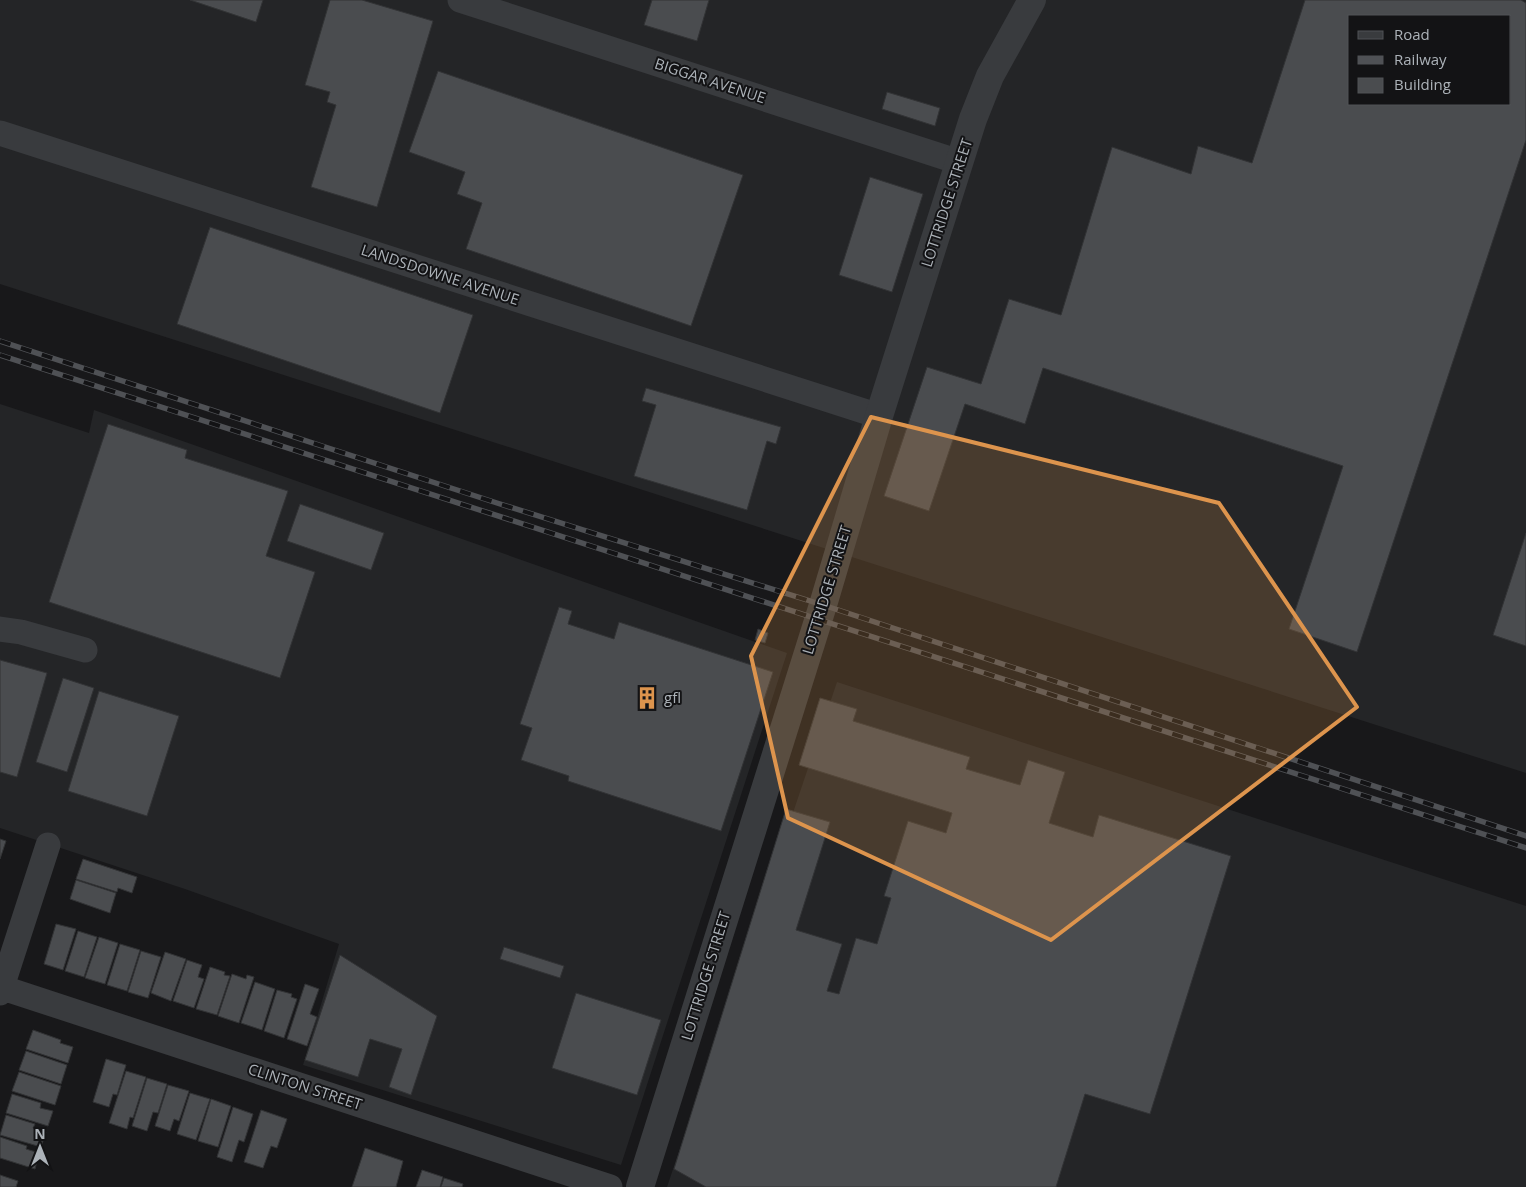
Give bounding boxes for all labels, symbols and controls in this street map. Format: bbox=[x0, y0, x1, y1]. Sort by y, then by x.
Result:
legend bbox=[1348, 15, 1511, 105]
text: Road bbox=[1394, 24, 1430, 44]
text: Railway bbox=[1394, 49, 1447, 69]
street label: BIGGAR AVENUE bbox=[652, 53, 768, 107]
text: Building bbox=[1394, 74, 1451, 94]
street label: LOTTRIDGE STREET bbox=[916, 135, 977, 270]
street label: LANDSDOWNE AVENUE bbox=[359, 239, 522, 309]
street label: LOTTRIDGE STREET bbox=[797, 522, 855, 657]
building icon: gfl bbox=[634, 685, 660, 711]
place label: gfl bbox=[664, 687, 681, 707]
street label: LOTTRIDGE STREET bbox=[676, 908, 734, 1043]
street label: CLINTON STREET bbox=[246, 1058, 365, 1114]
north arrow bbox=[15, 1122, 65, 1172]
text: N bbox=[34, 1124, 46, 1143]

